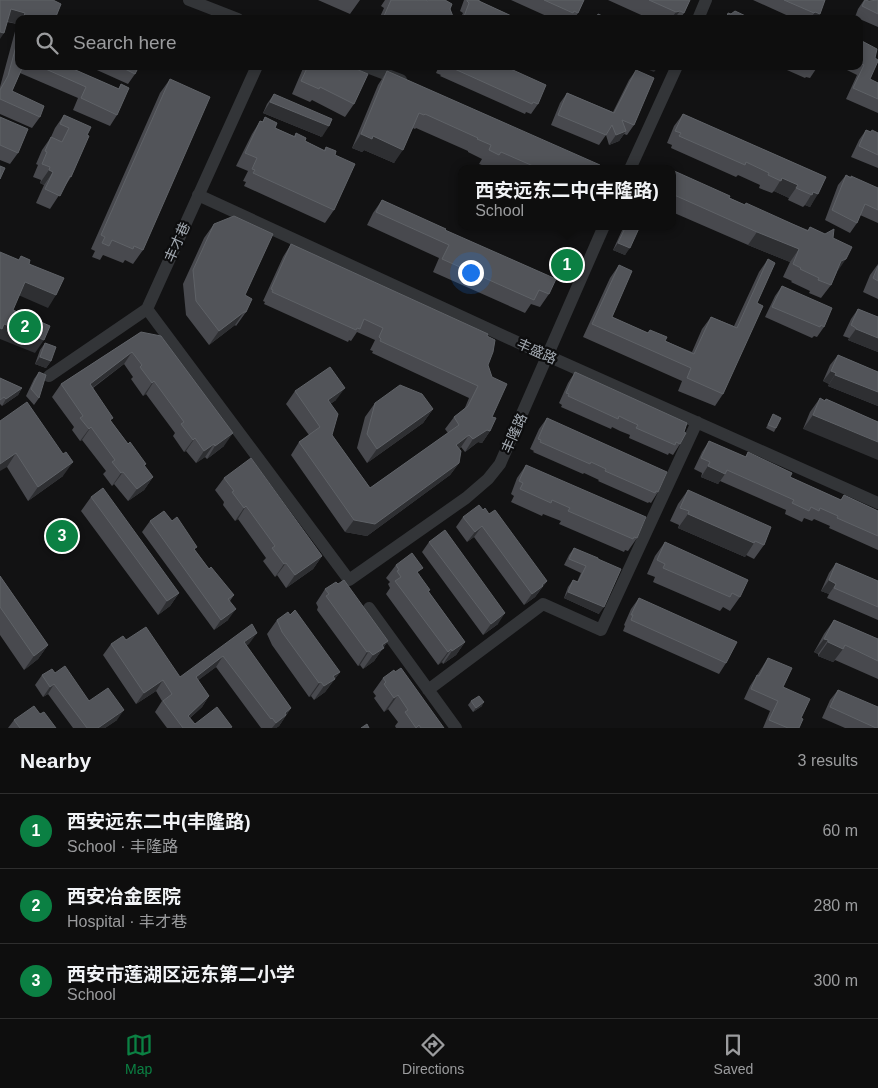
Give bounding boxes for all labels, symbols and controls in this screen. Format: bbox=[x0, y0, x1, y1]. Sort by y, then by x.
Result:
search box bbox=[15, 15, 863, 70]
icon: search bbox=[33, 29, 61, 57]
text: Search here bbox=[73, 32, 177, 53]
popup bbox=[458, 165, 676, 230]
text: 西安远东二中(丰隆路) bbox=[475, 180, 659, 201]
text: School bbox=[475, 202, 524, 219]
street label: 丰才巷 bbox=[161, 220, 193, 264]
pin: 1 bbox=[551, 246, 583, 284]
your location bbox=[458, 260, 484, 286]
pin: 2 bbox=[9, 308, 41, 346]
street label: 丰盛路 bbox=[515, 335, 559, 367]
street label: 丰隆路 bbox=[498, 411, 530, 455]
pin: 3 bbox=[46, 517, 78, 555]
text: Nearby bbox=[20, 749, 91, 772]
text: 3 results bbox=[798, 752, 858, 769]
text: 西安远东二中(丰隆路) bbox=[67, 811, 251, 832]
text: 1 bbox=[32, 822, 40, 839]
text: 60 m bbox=[822, 822, 858, 839]
text: School · 丰隆路 bbox=[67, 838, 178, 855]
text: 西安冶金医院 bbox=[67, 886, 181, 907]
text: 2 bbox=[32, 897, 40, 914]
text: 280 m bbox=[814, 897, 858, 914]
text: Hospital · 丰才巷 bbox=[67, 913, 187, 930]
text: 西安市莲湖区远东第二小学 bbox=[67, 964, 295, 985]
text: 3 bbox=[32, 972, 40, 989]
text: 300 m bbox=[814, 972, 858, 989]
text: School bbox=[67, 986, 116, 1003]
tab: Map bbox=[125, 1031, 153, 1077]
tab: Directions bbox=[402, 1031, 464, 1077]
tab: Saved bbox=[714, 1031, 753, 1077]

